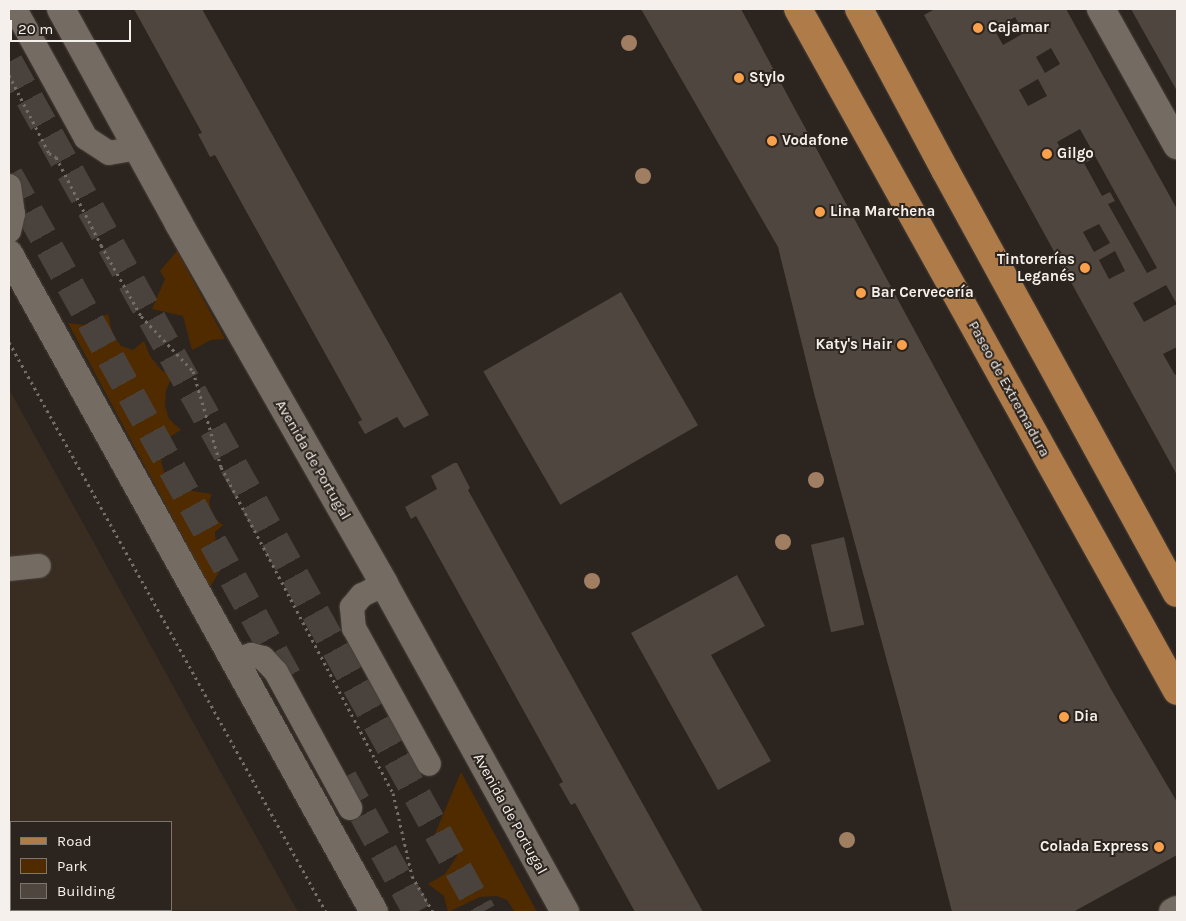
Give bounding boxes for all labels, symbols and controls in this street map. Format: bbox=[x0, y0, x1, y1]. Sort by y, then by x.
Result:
scale bar bbox=[12, 10, 134, 42]
place label: Cajamar bbox=[988, 19, 1049, 37]
text: 20 m bbox=[18, 20, 53, 38]
marker: Cajamar bbox=[972, 22, 984, 34]
place label: Stylo bbox=[749, 69, 785, 87]
marker: Stylo bbox=[733, 72, 745, 84]
place label: Vodafone bbox=[782, 132, 848, 150]
marker: Vodafone bbox=[766, 135, 778, 147]
place label: Gilgo bbox=[1057, 145, 1094, 163]
marker: Gilgo bbox=[1041, 148, 1053, 160]
place label: Lina Marchena bbox=[830, 203, 935, 221]
marker: Lina Marchena bbox=[814, 206, 826, 218]
place label: Tintorerías Leganés bbox=[997, 250, 1075, 285]
marker: Tintorerías Leganés bbox=[1079, 262, 1091, 274]
place label: Bar Cervecería bbox=[871, 284, 974, 302]
marker: Bar Cervecería bbox=[855, 287, 867, 299]
street label: Paseo de Extremadura bbox=[964, 318, 1054, 460]
place label: Katy's Hair bbox=[815, 336, 892, 354]
marker: Katy's Hair bbox=[896, 339, 908, 351]
street label: Avenida de Portugal bbox=[271, 397, 355, 523]
place label: Dia bbox=[1074, 708, 1098, 726]
marker: Dia bbox=[1058, 711, 1070, 723]
street label: Avenida de Portugal bbox=[469, 750, 551, 878]
legend bbox=[10, 821, 172, 911]
text: Road bbox=[57, 832, 92, 850]
place label: Colada Express bbox=[1040, 838, 1149, 856]
marker: Colada Express bbox=[1153, 841, 1165, 853]
text: Park bbox=[57, 857, 87, 875]
text: Building bbox=[57, 882, 115, 900]

